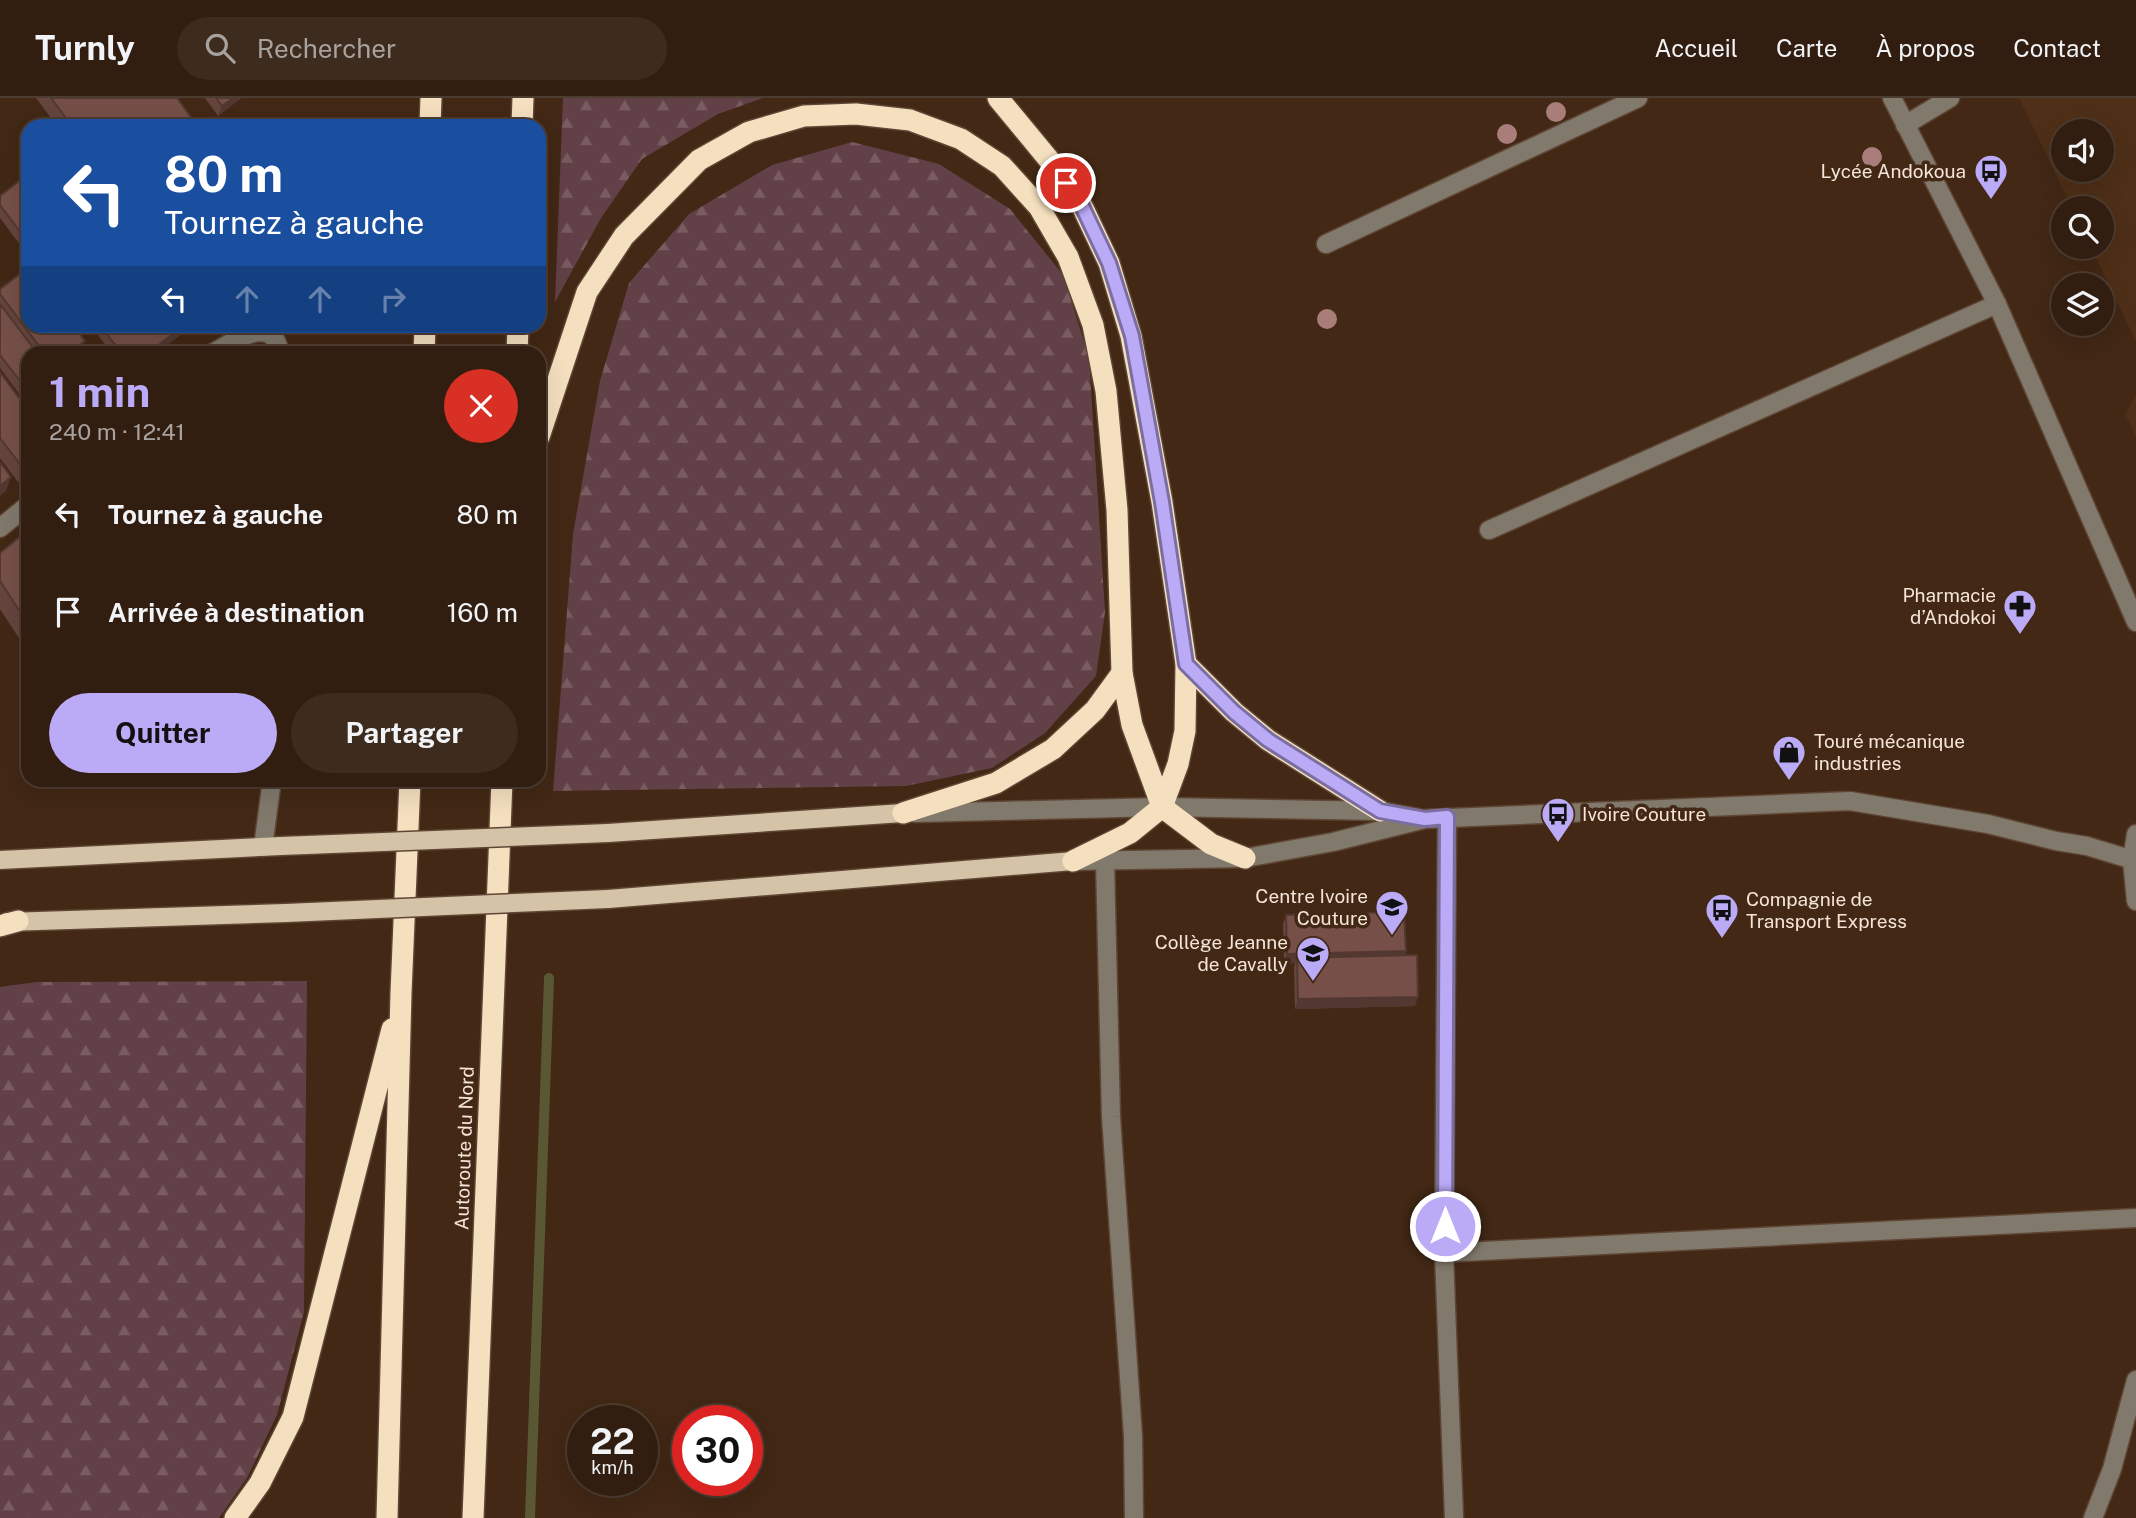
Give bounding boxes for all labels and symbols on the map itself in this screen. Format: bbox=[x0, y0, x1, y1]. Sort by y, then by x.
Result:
bus stop icon: Lycée Andokoua bbox=[1972, 152, 2010, 201]
pin bbox=[1036, 153, 1096, 213]
place label: Lycée Andokoua bbox=[1821, 160, 1966, 182]
place label: Pharmacie d’Andokoi bbox=[1902, 584, 1996, 628]
pharmacy icon: Pharmacie d’Andokoi bbox=[2001, 587, 2039, 636]
place label: Touré mécanique industries bbox=[1814, 730, 1965, 774]
shop icon: Touré mécanique industries bbox=[1770, 733, 1808, 782]
bus stop icon: Ivoire Couture bbox=[1539, 795, 1577, 844]
place label: Ivoire Couture bbox=[1582, 803, 1706, 825]
place label: Centre Ivoire Couture bbox=[1255, 885, 1368, 929]
school or university icon: Centre Ivoire Couture bbox=[1373, 888, 1411, 937]
place label: Compagnie de Transport Express bbox=[1746, 888, 1907, 932]
bus stop icon: Compagnie de Transport Express bbox=[1703, 891, 1741, 940]
place label: Collège Jeanne de Cavally bbox=[1155, 931, 1288, 975]
school or university icon: Collège Jeanne de Cavally bbox=[1294, 934, 1332, 983]
street label: Autoroute du Nord bbox=[450, 1066, 478, 1230]
position arrow bbox=[1408, 1189, 1482, 1263]
speed limit sign: 30 bbox=[672, 1405, 763, 1496]

